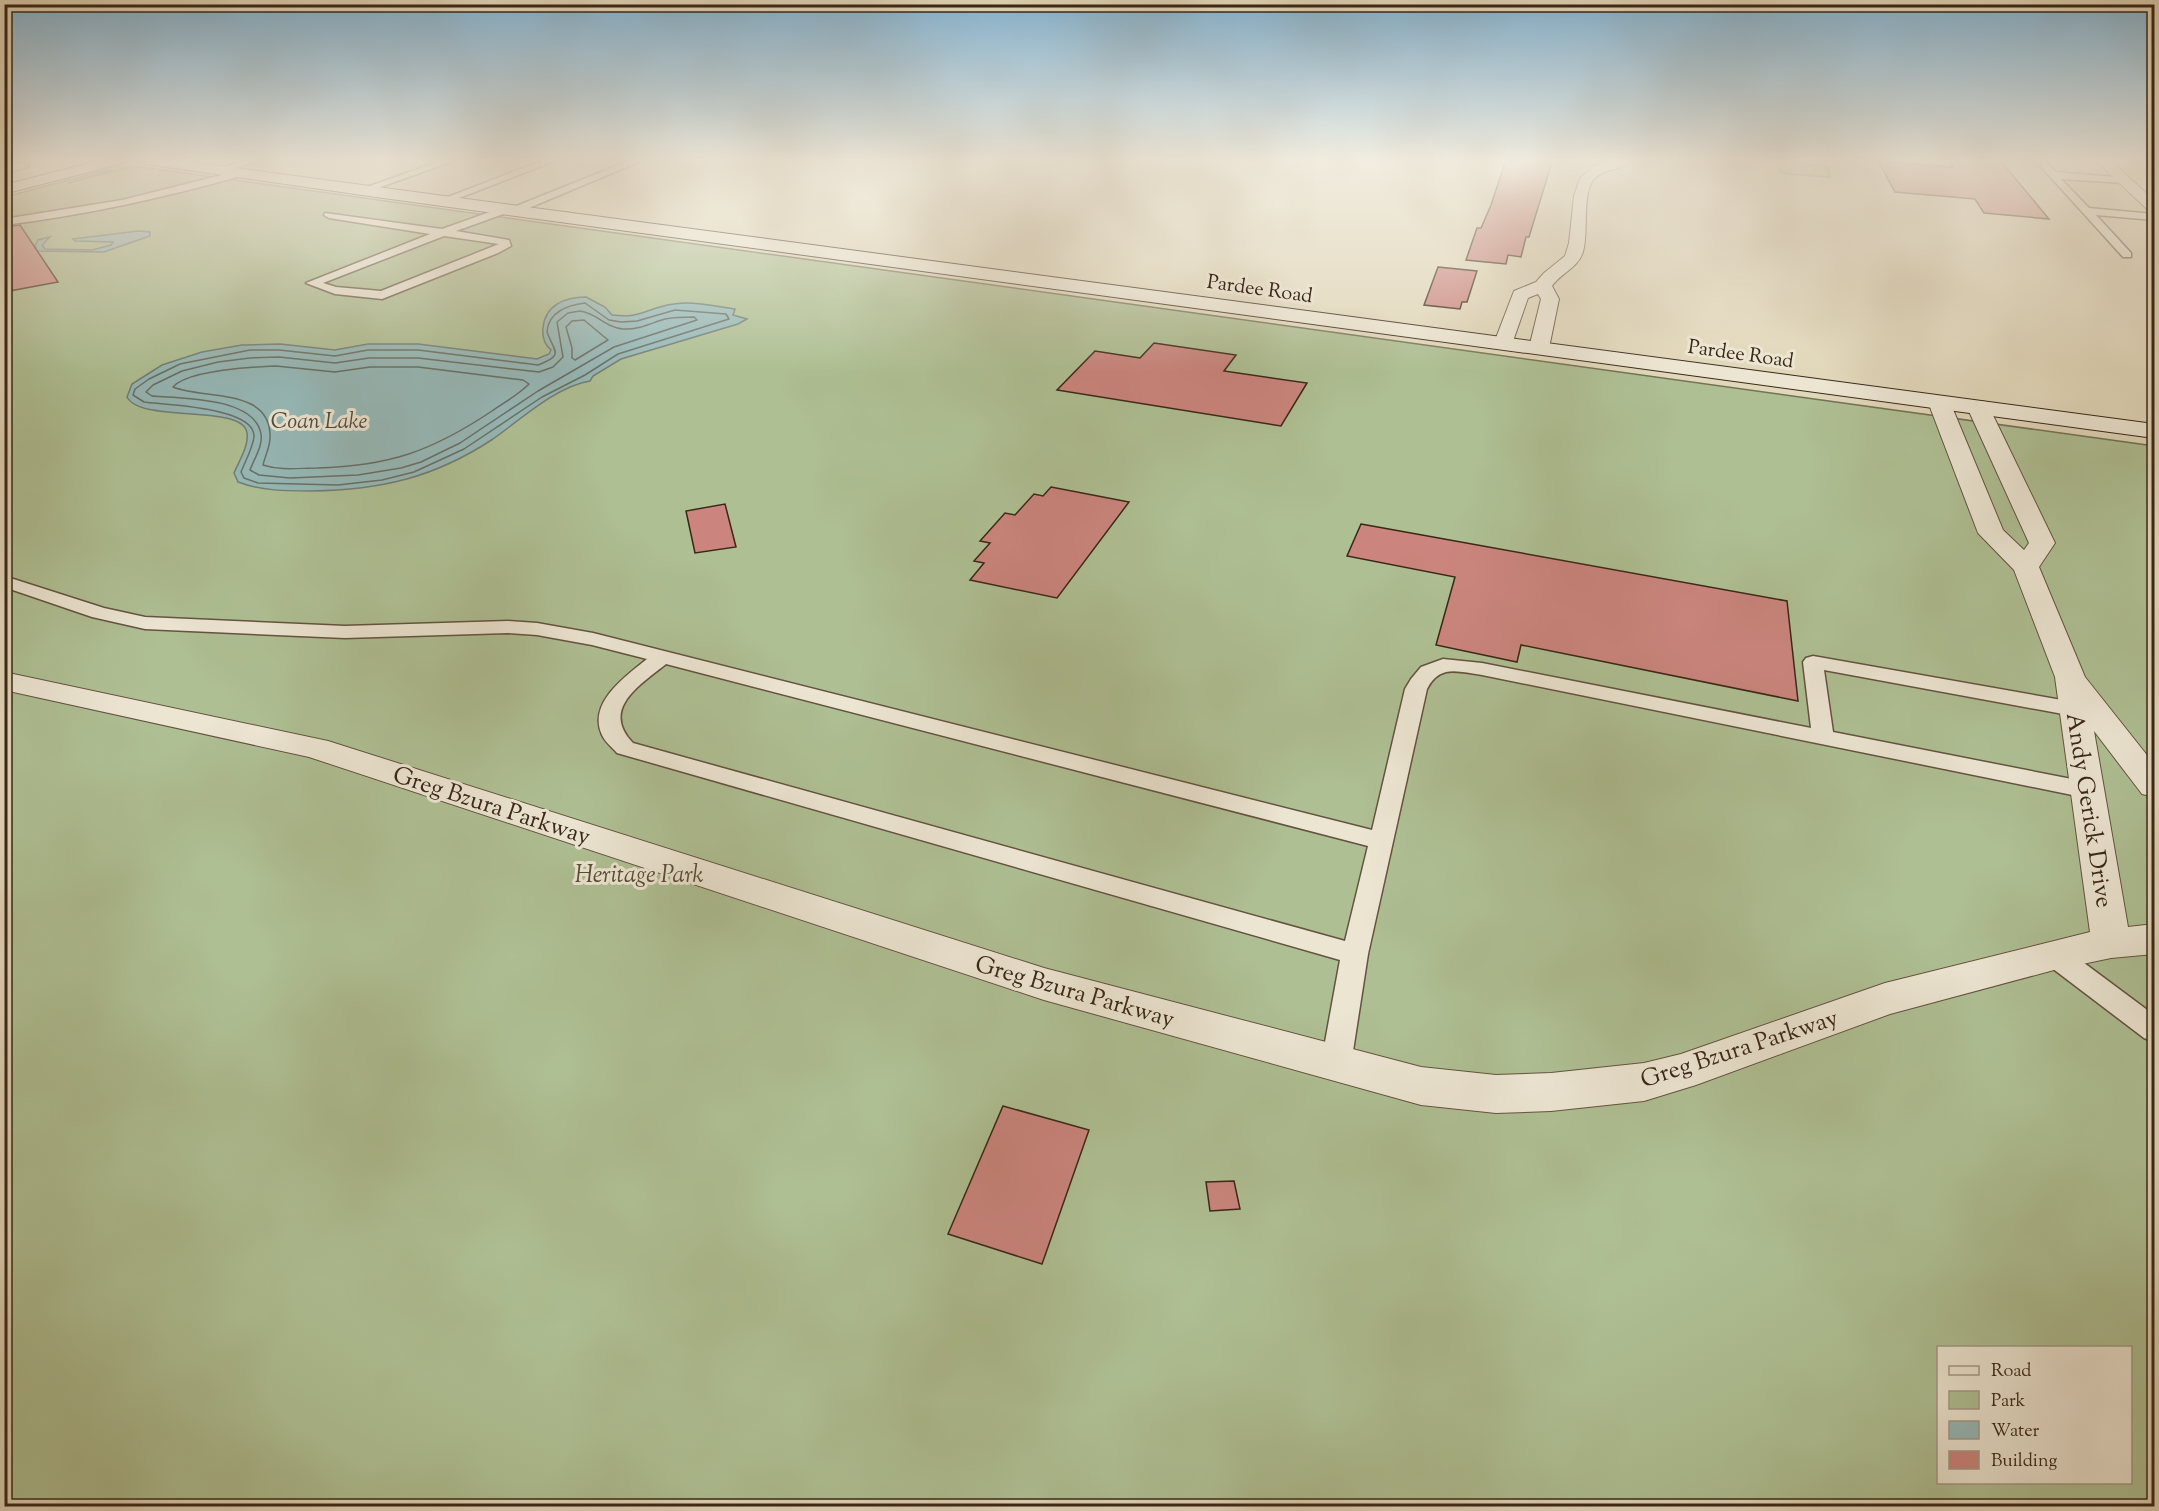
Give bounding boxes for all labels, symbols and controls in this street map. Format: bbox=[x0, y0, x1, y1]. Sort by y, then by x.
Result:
street label: Pardee Road bbox=[1205, 269, 1314, 312]
street label: Pardee Road bbox=[1686, 334, 1795, 377]
water label: Coan Lake bbox=[271, 407, 368, 439]
street label: Andy Gerick Drive bbox=[2056, 710, 2120, 910]
street label: Greg Bzura Parkway bbox=[388, 759, 595, 855]
park label: Heritage Park bbox=[575, 859, 703, 893]
street label: Greg Bzura Parkway bbox=[971, 948, 1178, 1038]
street label: Greg Bzura Parkway bbox=[1636, 1002, 1843, 1098]
legend bbox=[1937, 1346, 2132, 1484]
text: Road bbox=[1991, 1359, 2031, 1385]
text: Park bbox=[1991, 1389, 2026, 1415]
text: Water bbox=[1991, 1419, 2040, 1445]
text: Building bbox=[1991, 1449, 2057, 1475]

